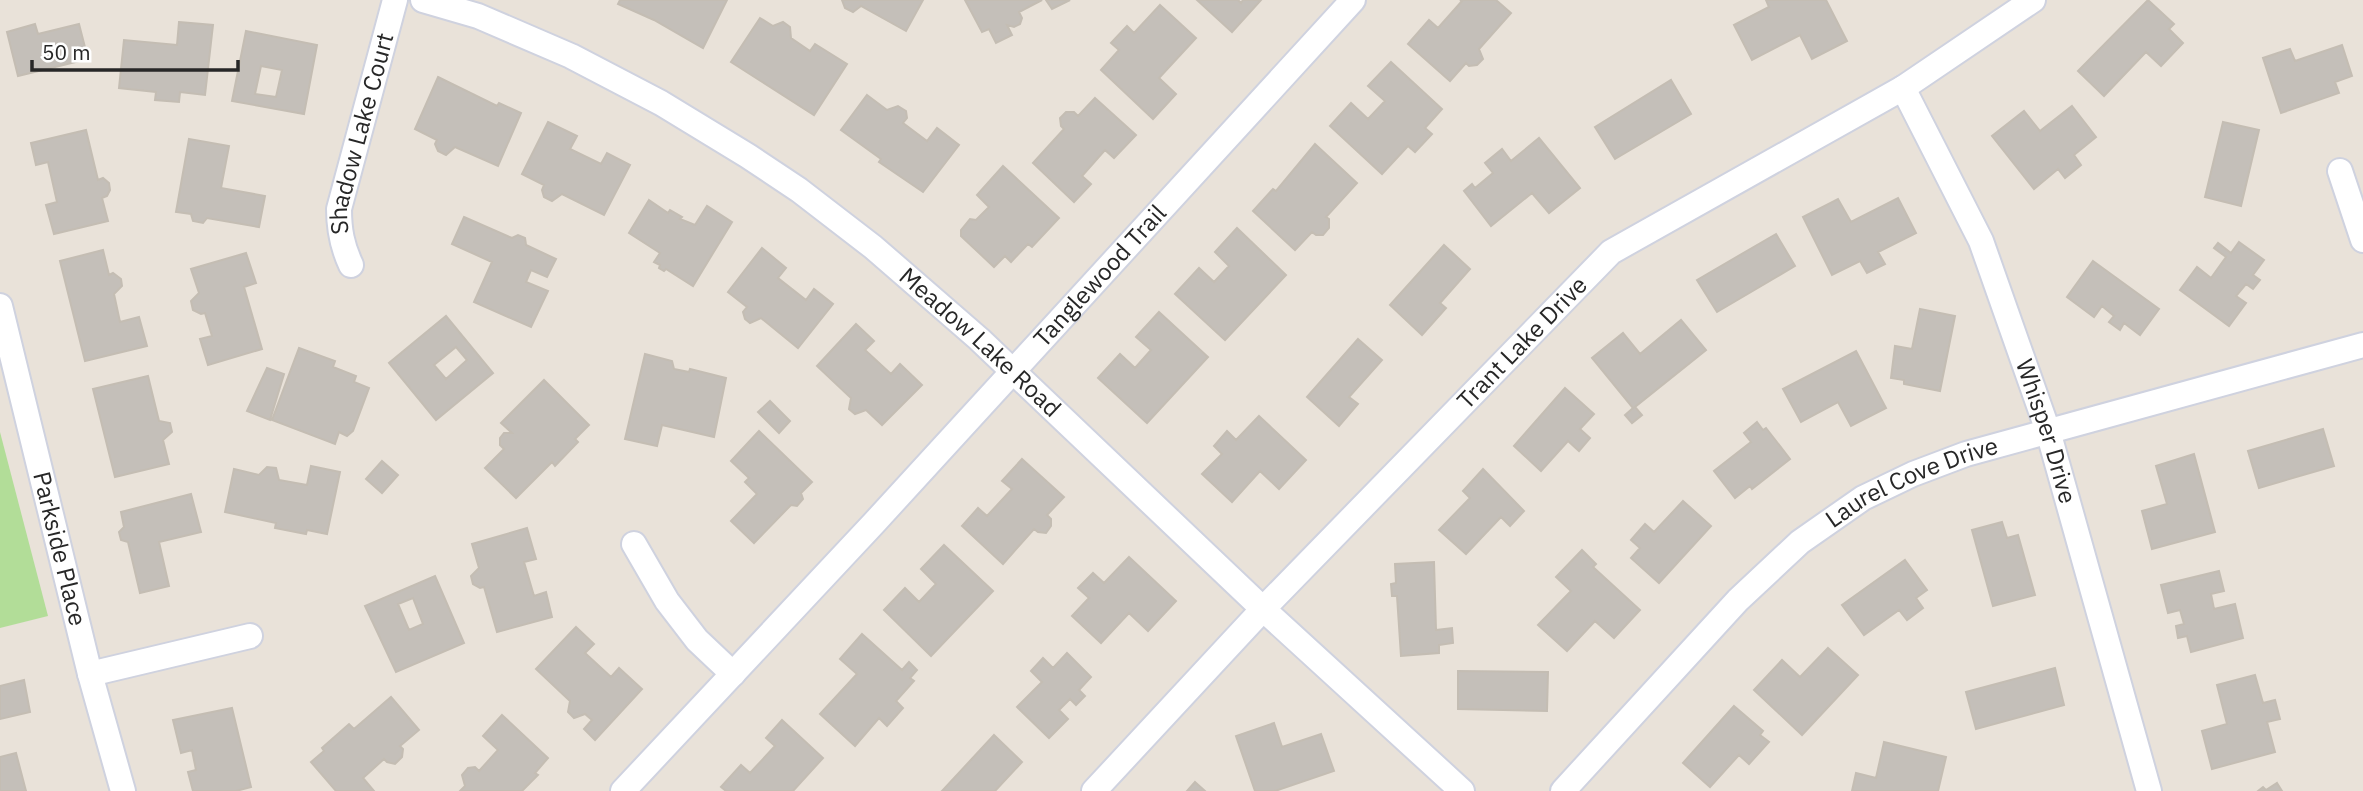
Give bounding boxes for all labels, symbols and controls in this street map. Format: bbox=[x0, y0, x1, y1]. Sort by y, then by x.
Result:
scale bar bbox=[32, 28, 238, 72]
street label: Shadow Lake Court bbox=[322, 29, 401, 236]
text: 50 m bbox=[42, 38, 91, 66]
street label: Tanglewood Trail bbox=[1026, 197, 1173, 353]
street label: Meadow Lake Road bbox=[893, 260, 1068, 424]
street label: Trant Lake Drive bbox=[1450, 269, 1594, 416]
street label: Whisper Drive bbox=[2009, 354, 2085, 507]
street label: Laurel Cove Drive bbox=[1819, 429, 2001, 534]
street label: Parkside Place bbox=[26, 468, 95, 629]

